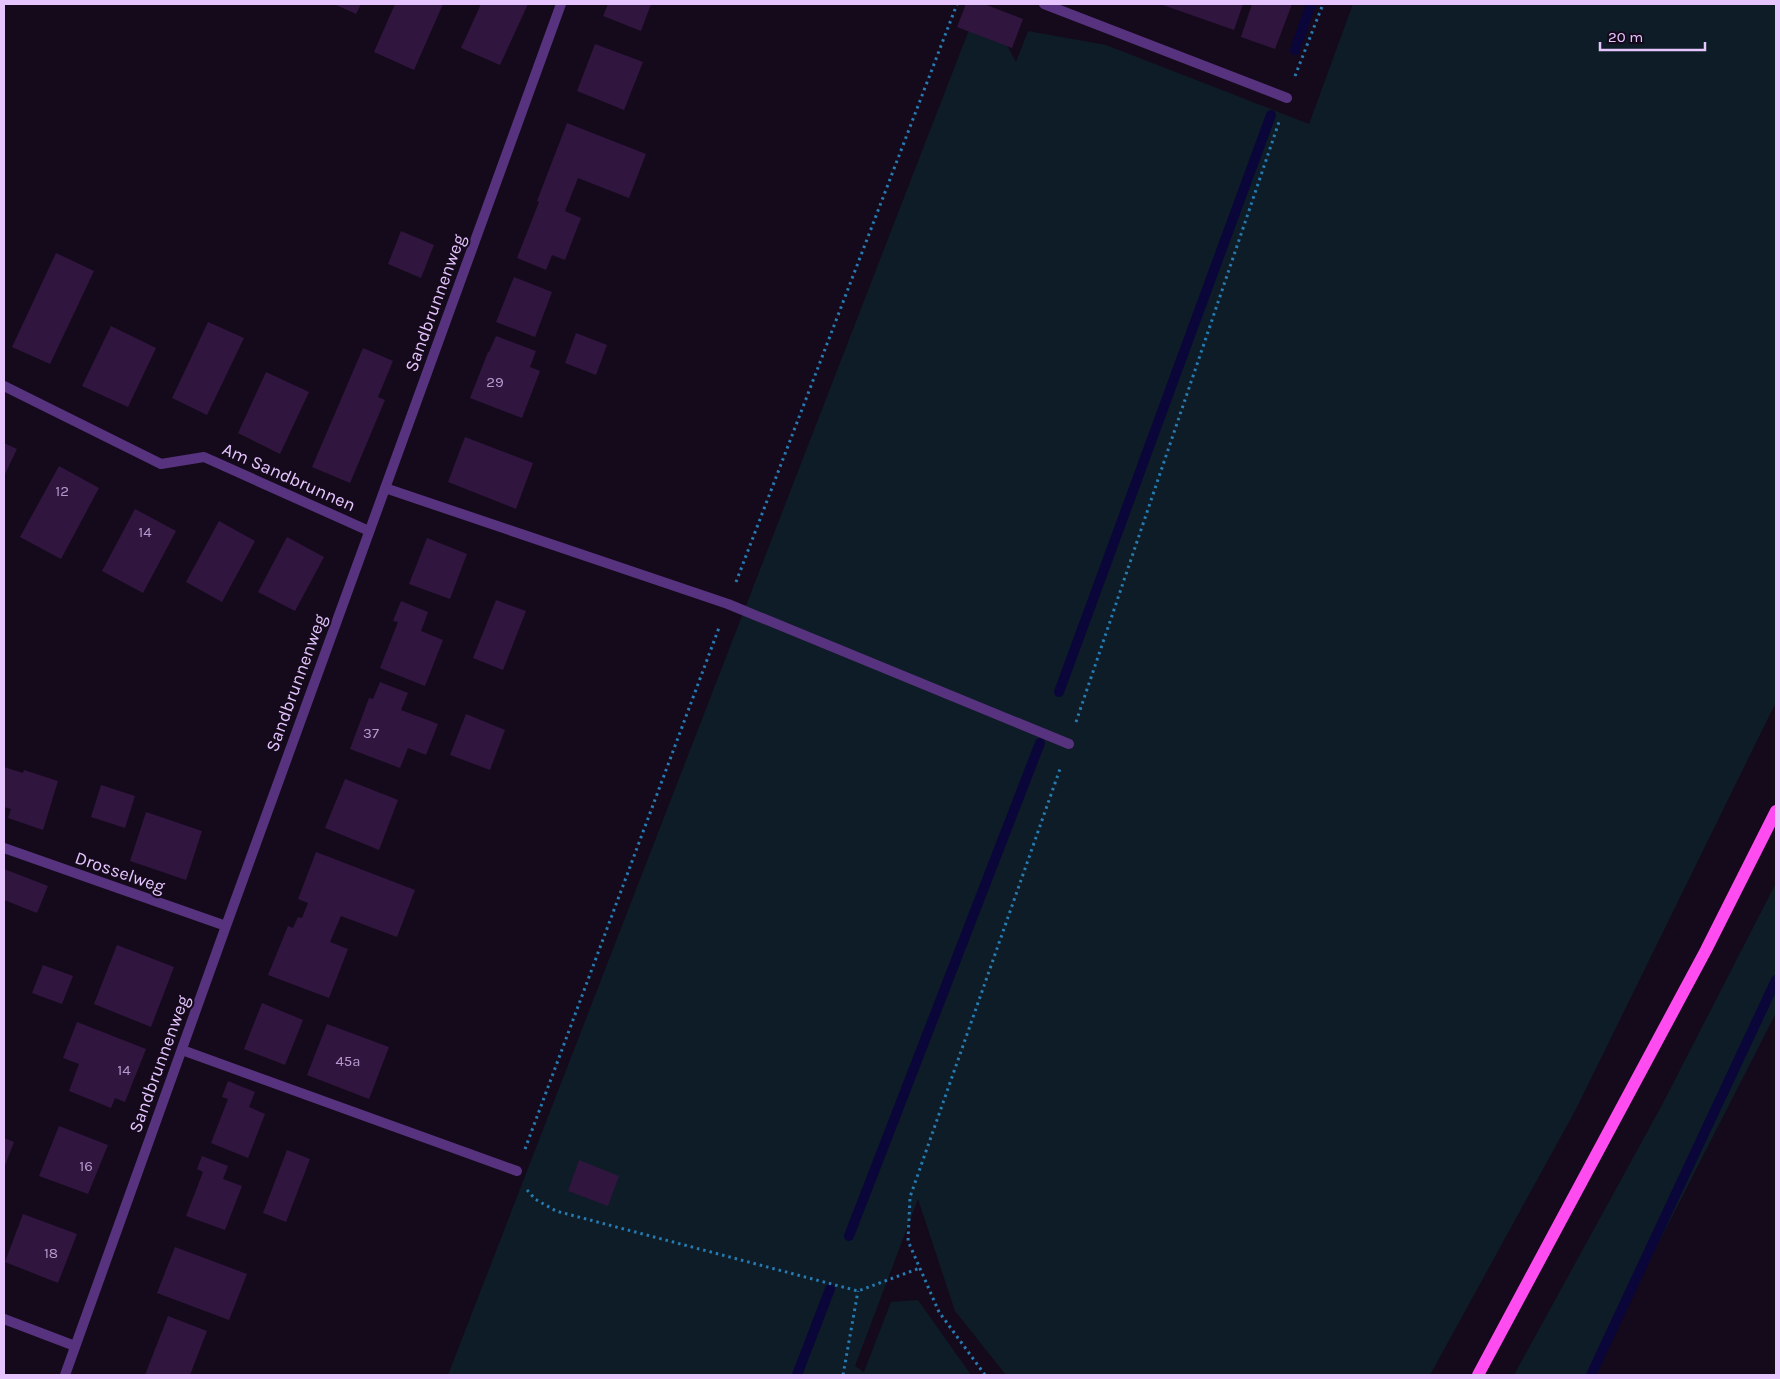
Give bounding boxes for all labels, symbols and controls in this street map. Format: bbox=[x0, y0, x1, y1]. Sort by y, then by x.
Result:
scale bar bbox=[1600, 20, 1705, 52]
text: 20 m bbox=[1608, 28, 1643, 46]
street label: Sandbrunnenweg bbox=[400, 231, 470, 375]
house number: 29 bbox=[486, 373, 504, 391]
street label: Am Sandbrunnen bbox=[219, 438, 359, 516]
house number: 12 bbox=[55, 482, 69, 500]
house number: 14 bbox=[138, 523, 152, 541]
street label: Sandbrunnenweg bbox=[261, 611, 331, 755]
house number: 37 bbox=[363, 724, 379, 742]
street label: Drosselweg bbox=[72, 846, 168, 898]
street label: Sandbrunnenweg bbox=[124, 992, 194, 1136]
house number: 45a bbox=[335, 1052, 361, 1070]
house number: 14 bbox=[117, 1061, 131, 1079]
house number: 16 bbox=[79, 1157, 93, 1175]
house number: 18 bbox=[44, 1244, 58, 1262]

